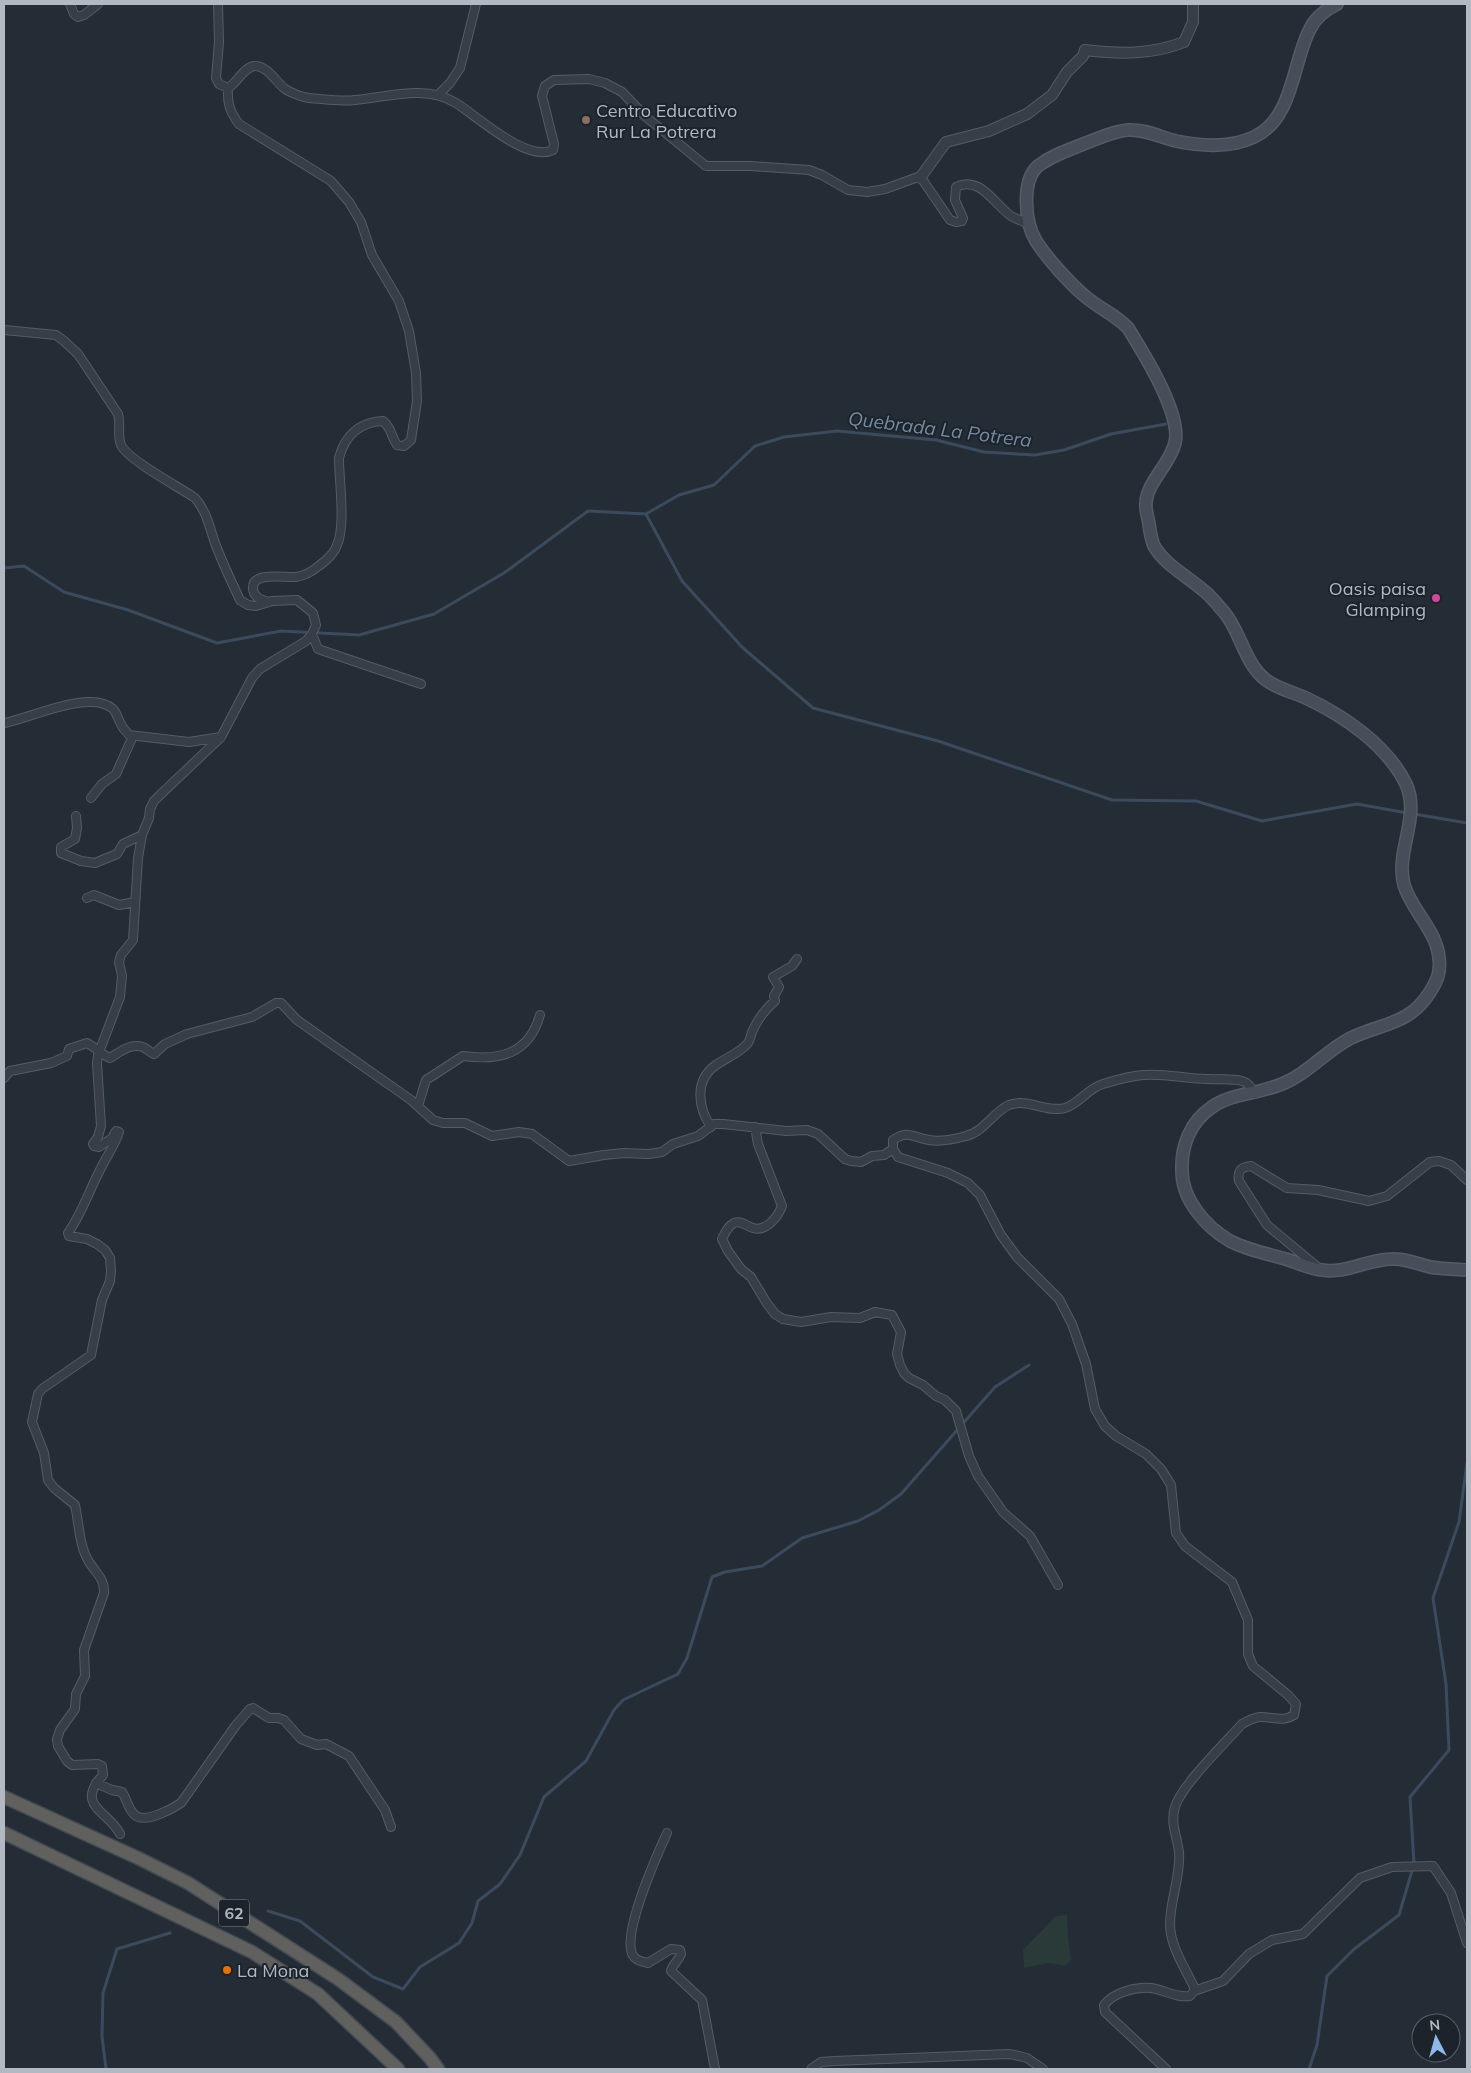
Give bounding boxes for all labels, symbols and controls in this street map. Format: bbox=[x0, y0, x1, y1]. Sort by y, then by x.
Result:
place label: Centro Educativo Rur La Potrera bbox=[596, 99, 737, 143]
marker: Centro Educativo Rur La Potrera bbox=[580, 114, 592, 126]
water label: Quebrada La Potrera bbox=[847, 406, 1033, 452]
place label: Oasis paisa Glamping bbox=[1329, 577, 1426, 621]
marker: Oasis paisa Glamping bbox=[1430, 592, 1442, 604]
road number: 62 bbox=[219, 1900, 249, 1926]
place label: La Mona bbox=[237, 1959, 309, 1982]
marker: La Mona bbox=[221, 1964, 233, 1976]
north arrow bbox=[1411, 2013, 1461, 2063]
text: N bbox=[1428, 2016, 1441, 2035]

